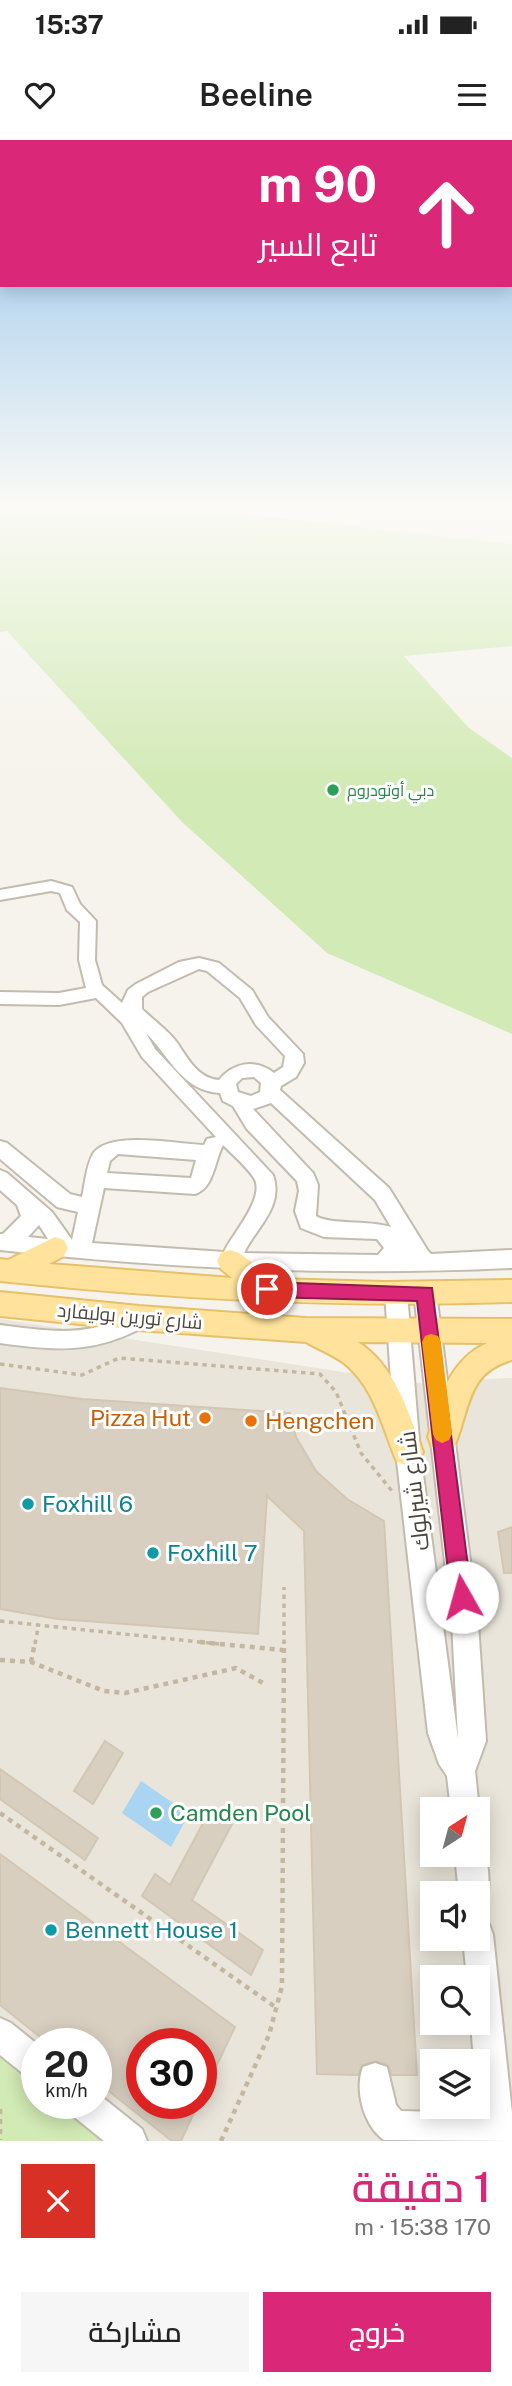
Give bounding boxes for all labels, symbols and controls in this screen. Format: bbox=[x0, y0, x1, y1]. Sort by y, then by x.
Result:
text: 15:37 bbox=[35, 9, 104, 40]
icon: heart bbox=[21, 76, 59, 114]
text: Beeline bbox=[199, 76, 313, 113]
icon: menu bbox=[453, 76, 491, 114]
text: 90 m bbox=[258, 155, 377, 213]
icon: ahead bbox=[401, 168, 492, 259]
text: تابع السير bbox=[259, 226, 377, 263]
place label: دبي أوتودروم bbox=[347, 781, 434, 804]
marker: دبي أوتودروم bbox=[325, 782, 341, 798]
pin bbox=[237, 1259, 297, 1319]
icon: arrive bbox=[248, 1270, 286, 1308]
street label: شارع تورين بوليفارد bbox=[56, 1299, 204, 1336]
place label: Pizza Hut bbox=[90, 1404, 191, 1431]
place label: Hengchen bbox=[265, 1407, 375, 1434]
marker: Pizza Hut bbox=[197, 1410, 213, 1426]
marker: Hengchen bbox=[243, 1413, 259, 1429]
street label: شارع شيرلوك bbox=[393, 1429, 437, 1552]
place label: Foxhill 6 bbox=[42, 1490, 133, 1517]
marker: Foxhill 6 bbox=[20, 1496, 36, 1512]
place label: Foxhill 7 bbox=[167, 1539, 258, 1566]
marker: Foxhill 7 bbox=[145, 1545, 161, 1561]
position arrow bbox=[425, 1560, 499, 1634]
north arrow bbox=[420, 1797, 490, 1867]
map controls bbox=[420, 1797, 490, 2119]
place label: Camden Pool bbox=[170, 1799, 311, 1826]
marker: Camden Pool bbox=[148, 1805, 164, 1821]
button: sound bbox=[420, 1881, 490, 1951]
place label: Bennett House 1 bbox=[65, 1916, 238, 1943]
marker: Bennett House 1 bbox=[43, 1922, 59, 1938]
button: search bbox=[420, 1965, 490, 2035]
speed limit sign: 30 bbox=[126, 2028, 217, 2119]
text: 20 bbox=[44, 2044, 89, 2085]
button: layers bbox=[420, 2049, 490, 2119]
text: km/h bbox=[45, 2080, 88, 2101]
text: 1 دقيقة bbox=[352, 2162, 491, 2211]
button: close bbox=[21, 2164, 95, 2238]
text: 170 m · 15:38 bbox=[354, 2213, 491, 2240]
button: مشاركة bbox=[21, 2292, 249, 2372]
button: خروج bbox=[263, 2292, 491, 2372]

